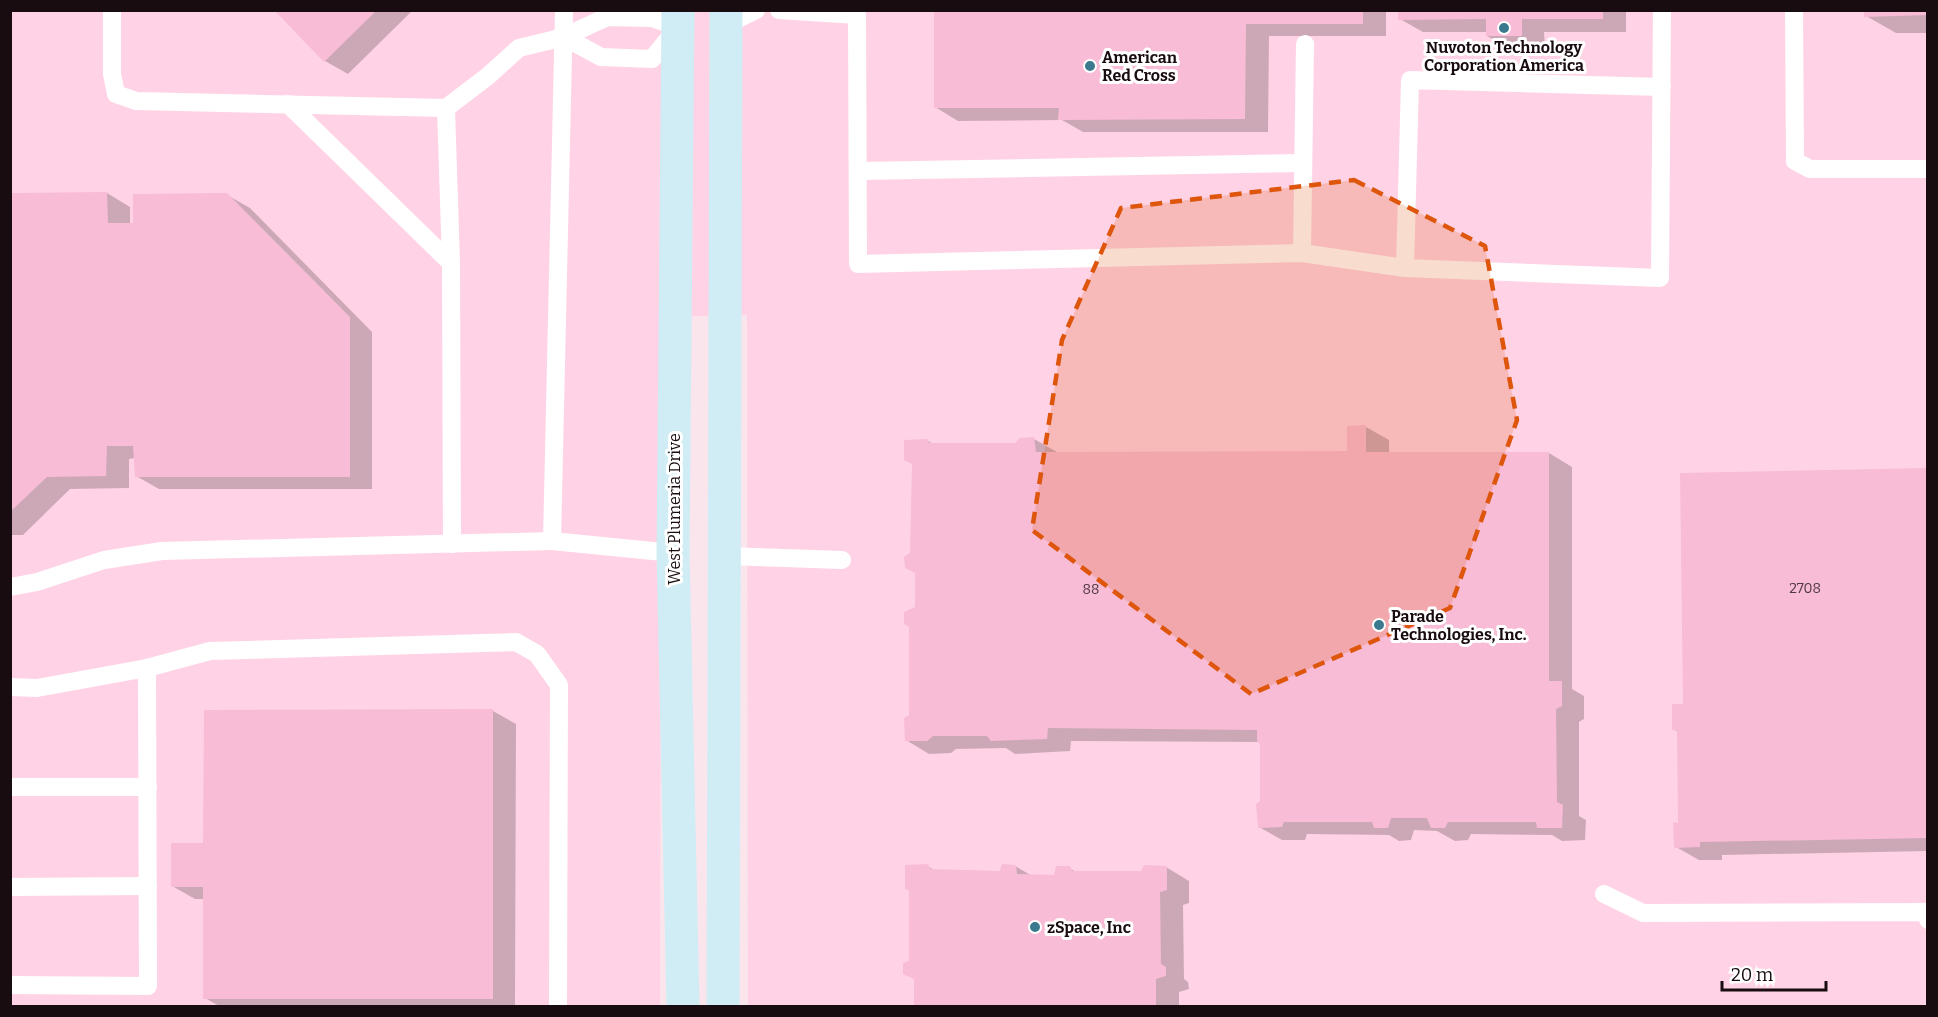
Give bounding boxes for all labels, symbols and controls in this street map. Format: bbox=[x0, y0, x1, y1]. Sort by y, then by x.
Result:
marker: Nuvoton Technology Corporation America bbox=[1497, 21, 1511, 35]
place label: Nuvoton Technology Corporation America bbox=[1424, 38, 1584, 75]
place label: American Red Cross bbox=[1102, 48, 1178, 85]
marker: American Red Cross bbox=[1083, 59, 1097, 73]
street label: West Plumeria Drive bbox=[665, 433, 684, 585]
house number: 2708 bbox=[1789, 580, 1821, 597]
house number: 88 bbox=[1083, 581, 1099, 598]
place label: Parade Technologies, Inc. bbox=[1391, 607, 1527, 644]
marker: Parade Technologies, Inc. bbox=[1372, 618, 1386, 632]
place label: zSpace, Inc bbox=[1047, 918, 1131, 937]
marker: zSpace, Inc bbox=[1028, 920, 1042, 934]
scale bar bbox=[1722, 954, 1826, 992]
text: 20 m bbox=[1731, 964, 1773, 986]

